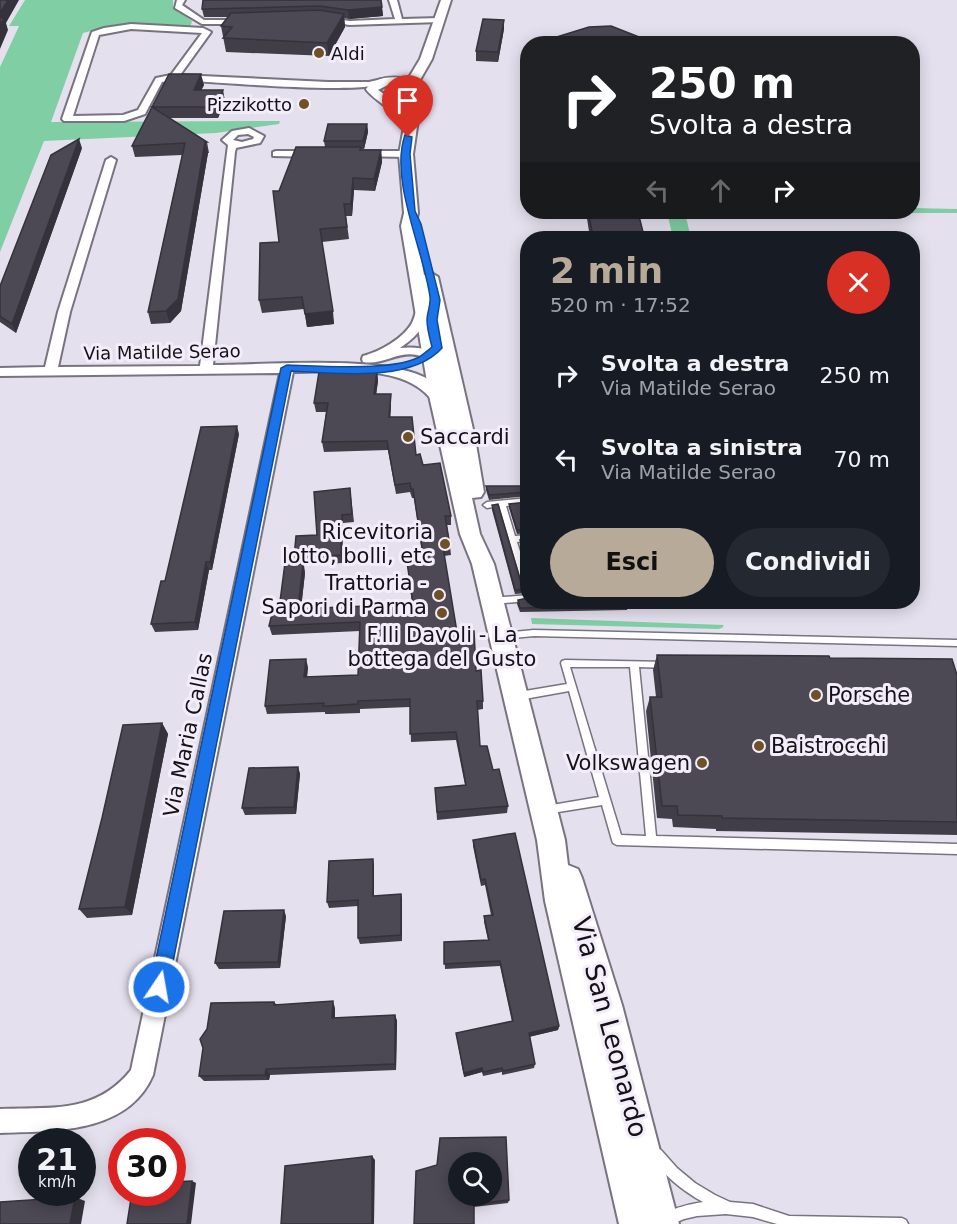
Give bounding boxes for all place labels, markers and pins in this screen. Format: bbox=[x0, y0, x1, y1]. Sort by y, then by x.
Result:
place label: Aldi bbox=[331, 43, 365, 64]
marker: Aldi bbox=[312, 46, 326, 60]
pin bbox=[382, 75, 433, 137]
place label: Pizzikotto bbox=[207, 94, 292, 115]
marker: Pizzikotto bbox=[297, 97, 311, 111]
place label: Saccardi bbox=[420, 425, 510, 449]
marker: Saccardi bbox=[401, 430, 415, 444]
place label: Ricevitoria lotto, bolli, etc bbox=[282, 520, 433, 568]
marker: Ricevitoria lotto, bolli, etc bbox=[438, 537, 452, 551]
place label: Trattoria - Sapori di Parma bbox=[261, 571, 427, 619]
marker: Trattoria - Sapori di Parma bbox=[432, 588, 446, 602]
marker: F.lli Davoli - La bottega del Gusto bbox=[435, 606, 449, 620]
place label: F.lli Davoli - La bottega del Gusto bbox=[348, 623, 536, 671]
place label: Porsche bbox=[828, 683, 910, 707]
marker: Porsche bbox=[809, 688, 823, 702]
place label: Baistrocchi bbox=[771, 734, 887, 758]
marker: Baistrocchi bbox=[752, 739, 766, 753]
place label: Volkswagen bbox=[566, 751, 690, 775]
marker: Volkswagen bbox=[695, 756, 709, 770]

